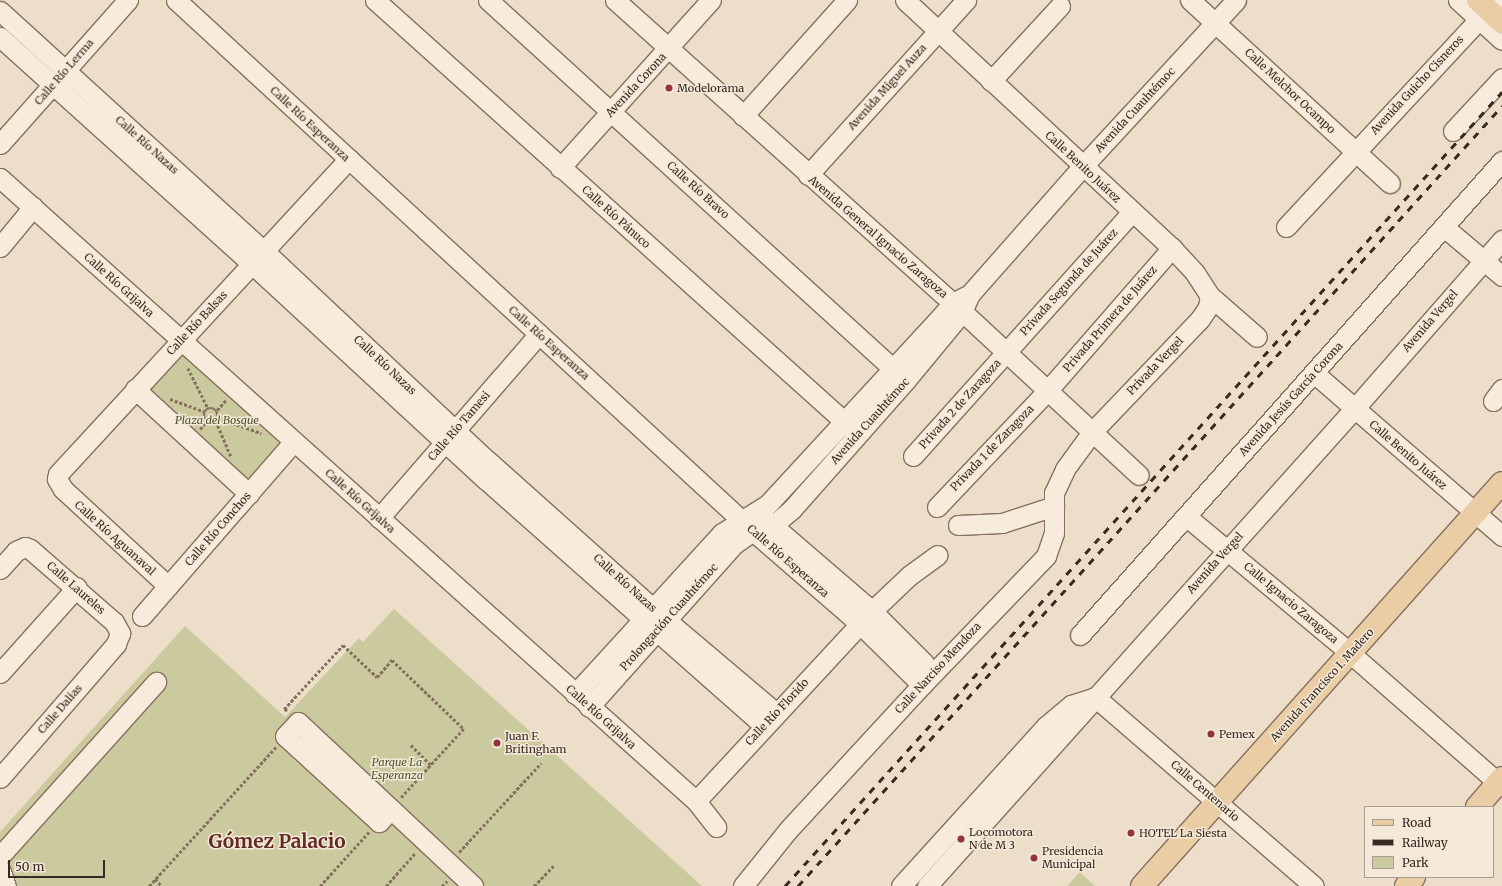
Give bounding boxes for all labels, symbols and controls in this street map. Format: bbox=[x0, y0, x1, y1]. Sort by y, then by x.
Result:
street label: Avenida Guicho Cisneros bbox=[1368, 33, 1466, 137]
street label: Calle Río Lerma bbox=[32, 36, 96, 108]
street label: Avenida Miguel Auza bbox=[845, 41, 929, 133]
street label: Calle Melchor Ocampo bbox=[1242, 46, 1338, 136]
street label: Avenida Corona bbox=[603, 50, 669, 120]
street label: Avenida Cuauhtémoc bbox=[1092, 65, 1178, 155]
place label: Modelorama bbox=[677, 81, 744, 95]
marker: Modelorama bbox=[664, 83, 674, 93]
street label: Calle Río Esperanza bbox=[267, 84, 353, 164]
street label: Calle Río Nazas bbox=[113, 113, 181, 177]
street label: Calle Benito Juárez bbox=[1042, 129, 1124, 205]
street label: Calle Río Bravo bbox=[664, 159, 732, 221]
street label: Avenida General Ignacio Zaragoza bbox=[806, 173, 950, 301]
street label: Calle Río Pánuco bbox=[579, 183, 653, 251]
street label: Privada Segunda de Juárez bbox=[1017, 226, 1121, 338]
street label: Calle Río Grijalva bbox=[81, 250, 157, 320]
street label: Privada Primera de Juárez bbox=[1060, 263, 1160, 375]
street label: Avenida Vergel bbox=[1399, 287, 1461, 355]
street label: Calle Río Balsas bbox=[164, 288, 230, 358]
street label: Calle Río Esperanza bbox=[506, 303, 592, 383]
street label: Calle Río Nazas bbox=[351, 333, 419, 397]
street label: Privada Vergel bbox=[1124, 334, 1186, 398]
street label: Avenida Jesús García Corona bbox=[1236, 339, 1346, 459]
street label: Privada 2 de Zaragoza bbox=[916, 357, 1004, 451]
street label: Avenida Cuauhtémoc bbox=[828, 375, 912, 467]
street label: Calle Río Tamesi bbox=[425, 389, 493, 463]
street label: Privada 1 de Zaragoza bbox=[948, 402, 1036, 494]
park label: Plaza del Bosque bbox=[175, 413, 259, 427]
street label: Calle Benito Juárez bbox=[1367, 418, 1449, 492]
street label: Calle Río Grijalva bbox=[322, 466, 398, 536]
street label: Calle Río Conchos bbox=[182, 489, 254, 569]
street label: Calle Río Aguanaval bbox=[72, 498, 158, 578]
street label: Calle Río Esperanza bbox=[744, 522, 832, 600]
street label: Avenida Vergel bbox=[1184, 530, 1246, 596]
street label: Calle Río Nazas bbox=[591, 551, 659, 615]
street label: Calle Laureles bbox=[44, 559, 108, 617]
street label: Calle Ignacio Zaragoza bbox=[1241, 560, 1341, 646]
street label: Prolongación Cuauhtémoc bbox=[617, 561, 721, 673]
street label: Calle Narciso Mendoza bbox=[892, 620, 984, 716]
street label: Avenida Francisco I. Madero bbox=[1268, 626, 1376, 744]
street label: Calle Río Florido bbox=[743, 676, 811, 748]
street label: Calle Dalias bbox=[35, 682, 85, 736]
street label: Calle Río Grijalva bbox=[563, 682, 639, 752]
place label: Pemex bbox=[1219, 727, 1255, 741]
marker: Pemex bbox=[1206, 729, 1216, 739]
place label: Juan F. Britingham bbox=[505, 730, 566, 756]
marker: Juan F. Britingham bbox=[492, 738, 502, 748]
park label: Parque La Esperanza bbox=[371, 756, 423, 782]
street label: Calle Centenario bbox=[1168, 758, 1242, 824]
legend bbox=[1364, 806, 1494, 878]
text: Road bbox=[1402, 815, 1431, 830]
place label: Locomotora N de M 3 bbox=[969, 826, 1033, 852]
place label: HOTEL La Siesta bbox=[1139, 826, 1227, 840]
marker: HOTEL La Siesta bbox=[1126, 828, 1136, 838]
district label: Gómez Palacio bbox=[208, 831, 346, 853]
marker: Locomotora N de M 3 bbox=[956, 834, 966, 844]
text: Railway bbox=[1402, 835, 1448, 850]
place label: Presidencia Municipal bbox=[1042, 845, 1103, 871]
scale bar bbox=[10, 852, 107, 878]
marker: Presidencia Municipal bbox=[1029, 853, 1039, 863]
text: Park bbox=[1402, 855, 1429, 870]
text: 50 m bbox=[15, 859, 44, 874]

